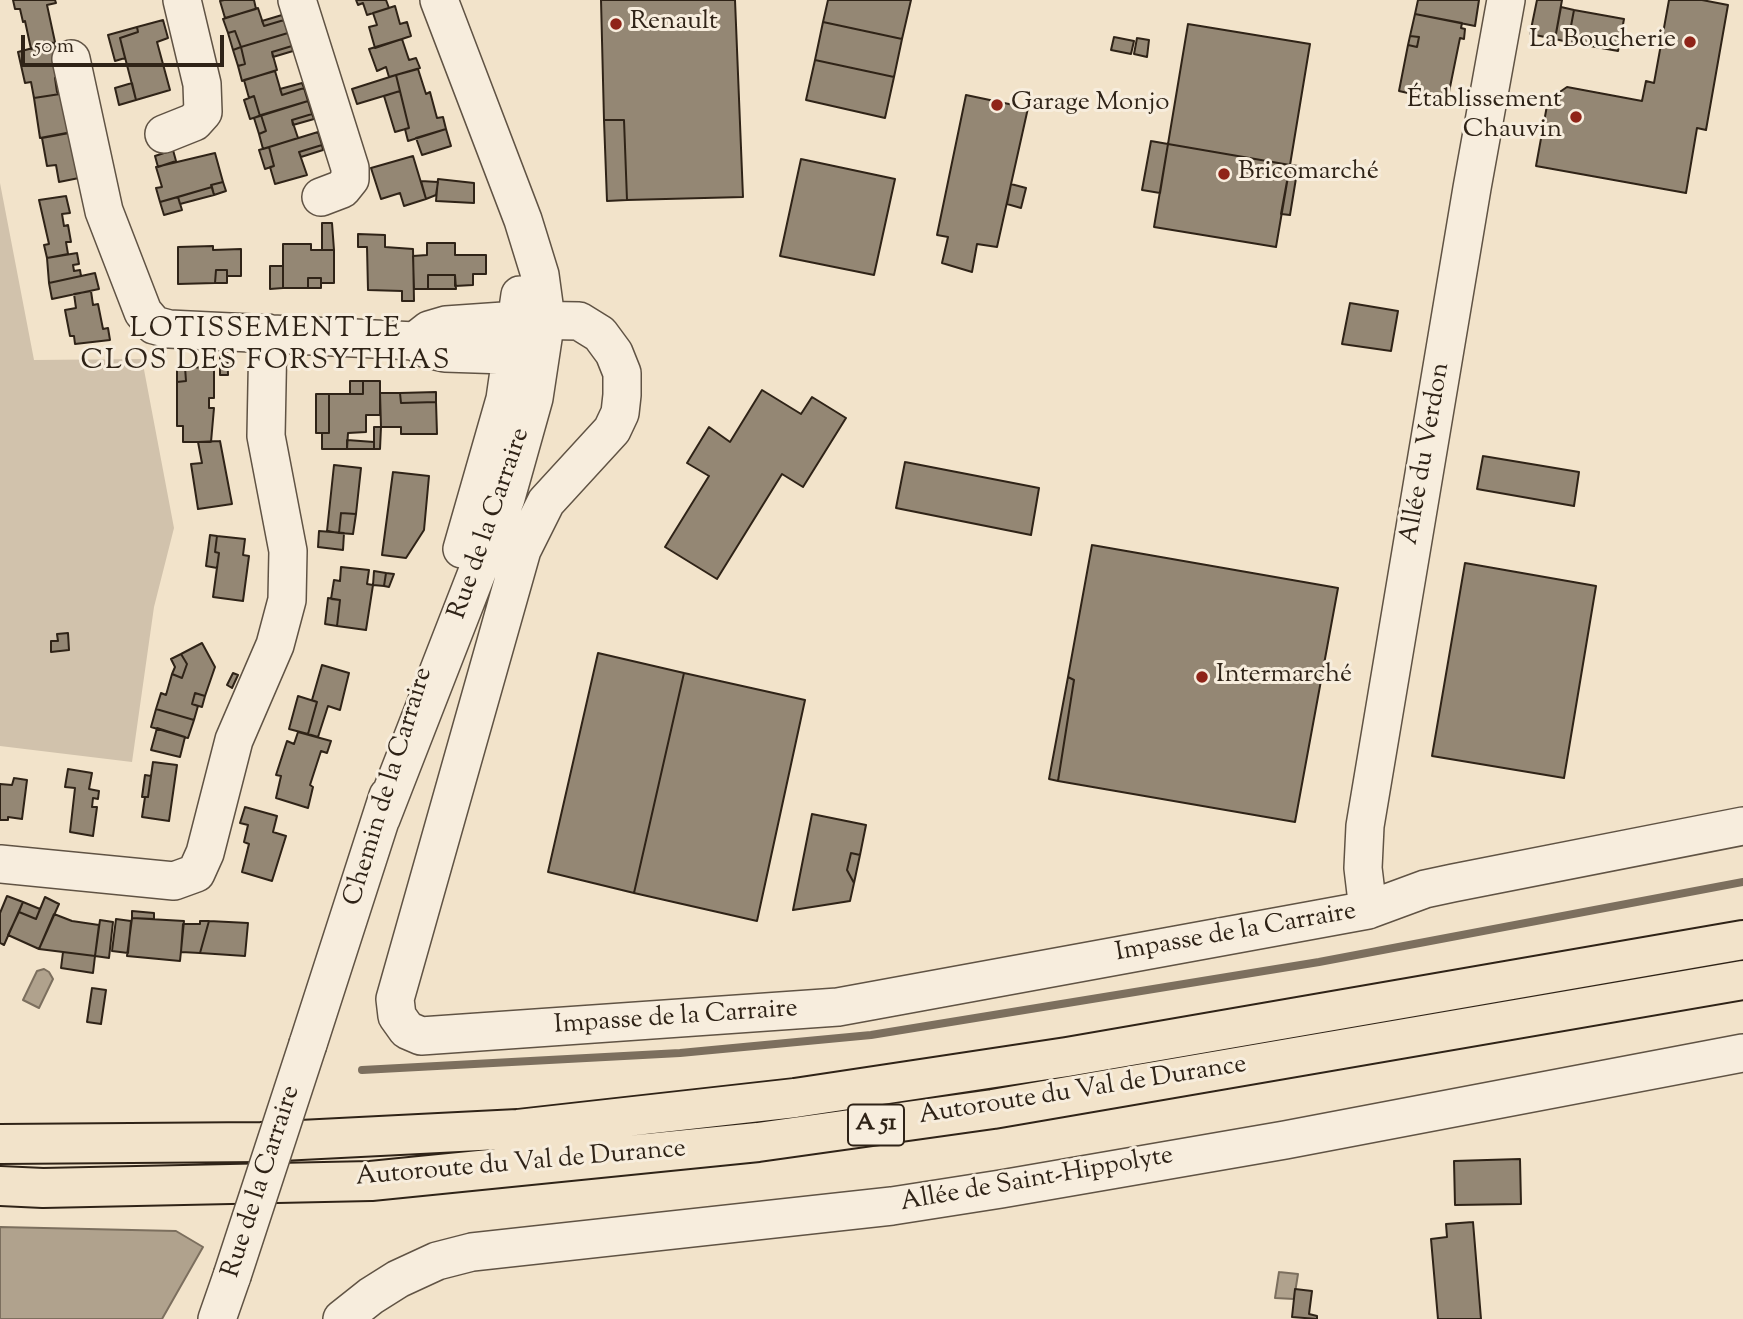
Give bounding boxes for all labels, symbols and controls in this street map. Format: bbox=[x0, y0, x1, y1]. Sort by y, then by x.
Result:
place label: Renault bbox=[630, 8, 718, 40]
marker: Renault bbox=[608, 16, 624, 32]
scale bar bbox=[24, 21, 228, 65]
place label: La Boucherie bbox=[1529, 26, 1676, 58]
text: 50 m bbox=[34, 32, 74, 62]
marker: La Boucherie bbox=[1682, 34, 1698, 50]
place label: Établissement Chauvin bbox=[1407, 86, 1562, 148]
place label: Garage Monjo bbox=[1011, 89, 1170, 121]
marker: Garage Monjo bbox=[989, 97, 1005, 113]
marker: Établissement Chauvin bbox=[1568, 109, 1584, 125]
place label: Bricomarché bbox=[1238, 158, 1379, 190]
marker: Bricomarché bbox=[1216, 166, 1232, 182]
district label: LOTISSEMENT LE CLOS DES FORSYTHIAS bbox=[83, 314, 449, 380]
street label: Allée du Verdon bbox=[1396, 360, 1458, 548]
street label: Rue de la Carraire bbox=[444, 424, 538, 624]
place label: Intermarché bbox=[1216, 661, 1352, 693]
street label: Chemin de la Carraire bbox=[339, 664, 441, 910]
marker: Intermarché bbox=[1194, 669, 1210, 685]
street label: Impasse de la Carraire bbox=[1113, 897, 1359, 971]
street label: Impasse de la Carraire bbox=[553, 995, 799, 1043]
street label: Autoroute du Val de Durance bbox=[917, 1051, 1249, 1133]
street label: Rue de la Carraire bbox=[217, 1082, 309, 1282]
road number: A 51 bbox=[848, 1105, 904, 1146]
street label: Autoroute du Val de Durance bbox=[355, 1135, 687, 1195]
street label: Allée de Saint-Hippolyte bbox=[898, 1142, 1176, 1220]

